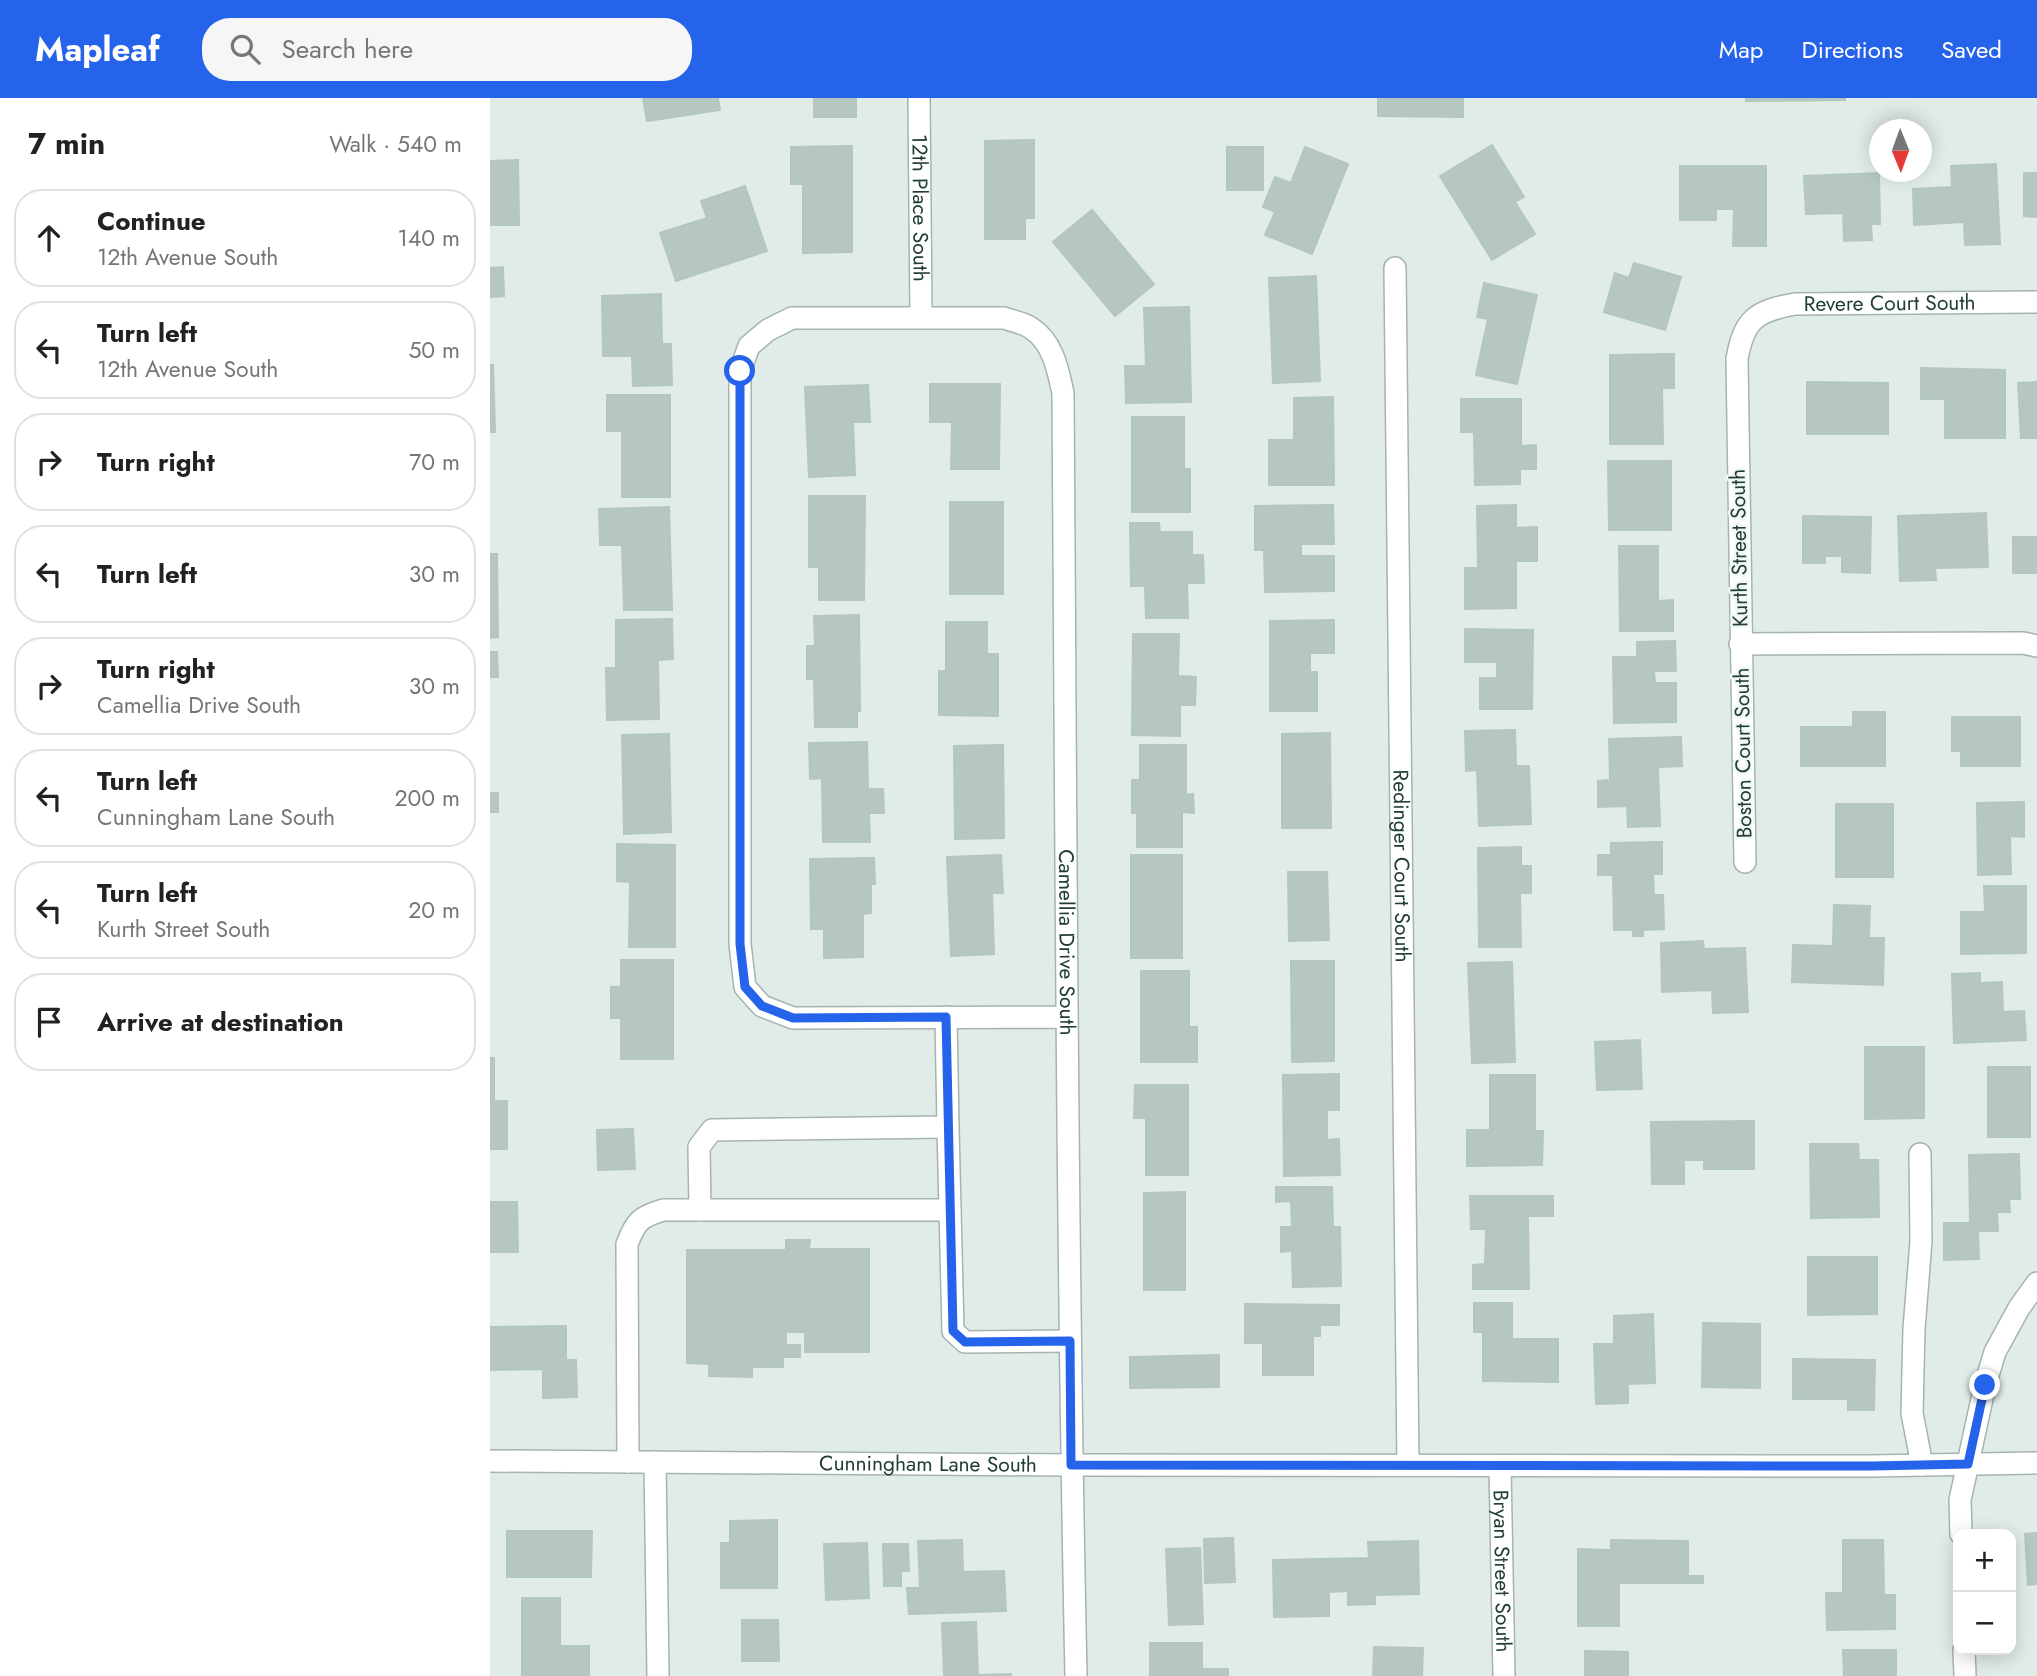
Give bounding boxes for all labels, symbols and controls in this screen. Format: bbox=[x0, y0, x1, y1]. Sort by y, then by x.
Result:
search box bbox=[202, 18, 692, 81]
text: Mapleaf bbox=[35, 26, 160, 73]
icon: search bbox=[226, 30, 264, 68]
text: Search here bbox=[282, 30, 413, 68]
text: Map bbox=[1719, 32, 1764, 67]
text: Directions bbox=[1802, 32, 1903, 67]
text: Saved bbox=[1941, 32, 2002, 67]
north arrow bbox=[1869, 119, 1932, 182]
text: 7 min bbox=[28, 122, 105, 165]
text: Walk · 540 m bbox=[329, 127, 462, 161]
street label: 12th Place South bbox=[904, 134, 936, 282]
text: Continue bbox=[97, 202, 206, 240]
icon: ahead bbox=[30, 219, 68, 257]
text: 140 m bbox=[398, 221, 460, 255]
text: 12th Avenue South bbox=[97, 240, 278, 274]
street label: Revere Court South bbox=[1804, 288, 1976, 319]
text: Turn left bbox=[97, 314, 197, 352]
icon: left bbox=[30, 331, 68, 369]
text: 50 m bbox=[408, 333, 460, 367]
text: 12th Avenue South bbox=[97, 352, 278, 386]
route start bbox=[724, 355, 755, 386]
icon: right bbox=[30, 443, 68, 481]
text: Turn right bbox=[97, 443, 215, 481]
text: 70 m bbox=[409, 445, 460, 479]
street label: Kurth Street South bbox=[1723, 469, 1755, 627]
icon: left bbox=[30, 555, 68, 593]
text: Turn left bbox=[97, 555, 197, 593]
text: 30 m bbox=[409, 557, 460, 591]
text: Turn right bbox=[97, 650, 215, 688]
icon: right bbox=[30, 667, 68, 705]
street label: Boston Court South bbox=[1727, 667, 1759, 839]
text: 30 m bbox=[409, 669, 460, 703]
text: Camellia Drive South bbox=[97, 688, 301, 722]
text: Turn left bbox=[97, 762, 197, 800]
street label: Redinger Court South bbox=[1385, 769, 1418, 963]
icon: left bbox=[30, 779, 68, 817]
text: 200 m bbox=[394, 781, 460, 815]
text: Cunningham Lane South bbox=[97, 800, 335, 834]
street label: Camellia Drive South bbox=[1051, 849, 1082, 1036]
text: Turn left bbox=[97, 874, 197, 912]
icon: left bbox=[30, 891, 68, 929]
text: 20 m bbox=[408, 893, 460, 927]
text: Kurth Street South bbox=[97, 912, 270, 946]
icon: arrive bbox=[30, 1003, 68, 1041]
text: Arrive at destination bbox=[97, 1003, 344, 1041]
route end bbox=[1969, 1369, 2000, 1400]
street label: Cunningham Lane South bbox=[819, 1448, 1037, 1480]
street label: Bryan Street South bbox=[1485, 1489, 1519, 1653]
map controls bbox=[1953, 1529, 2016, 1655]
button: + bbox=[1953, 1529, 2016, 1592]
button: − bbox=[1953, 1592, 2016, 1655]

